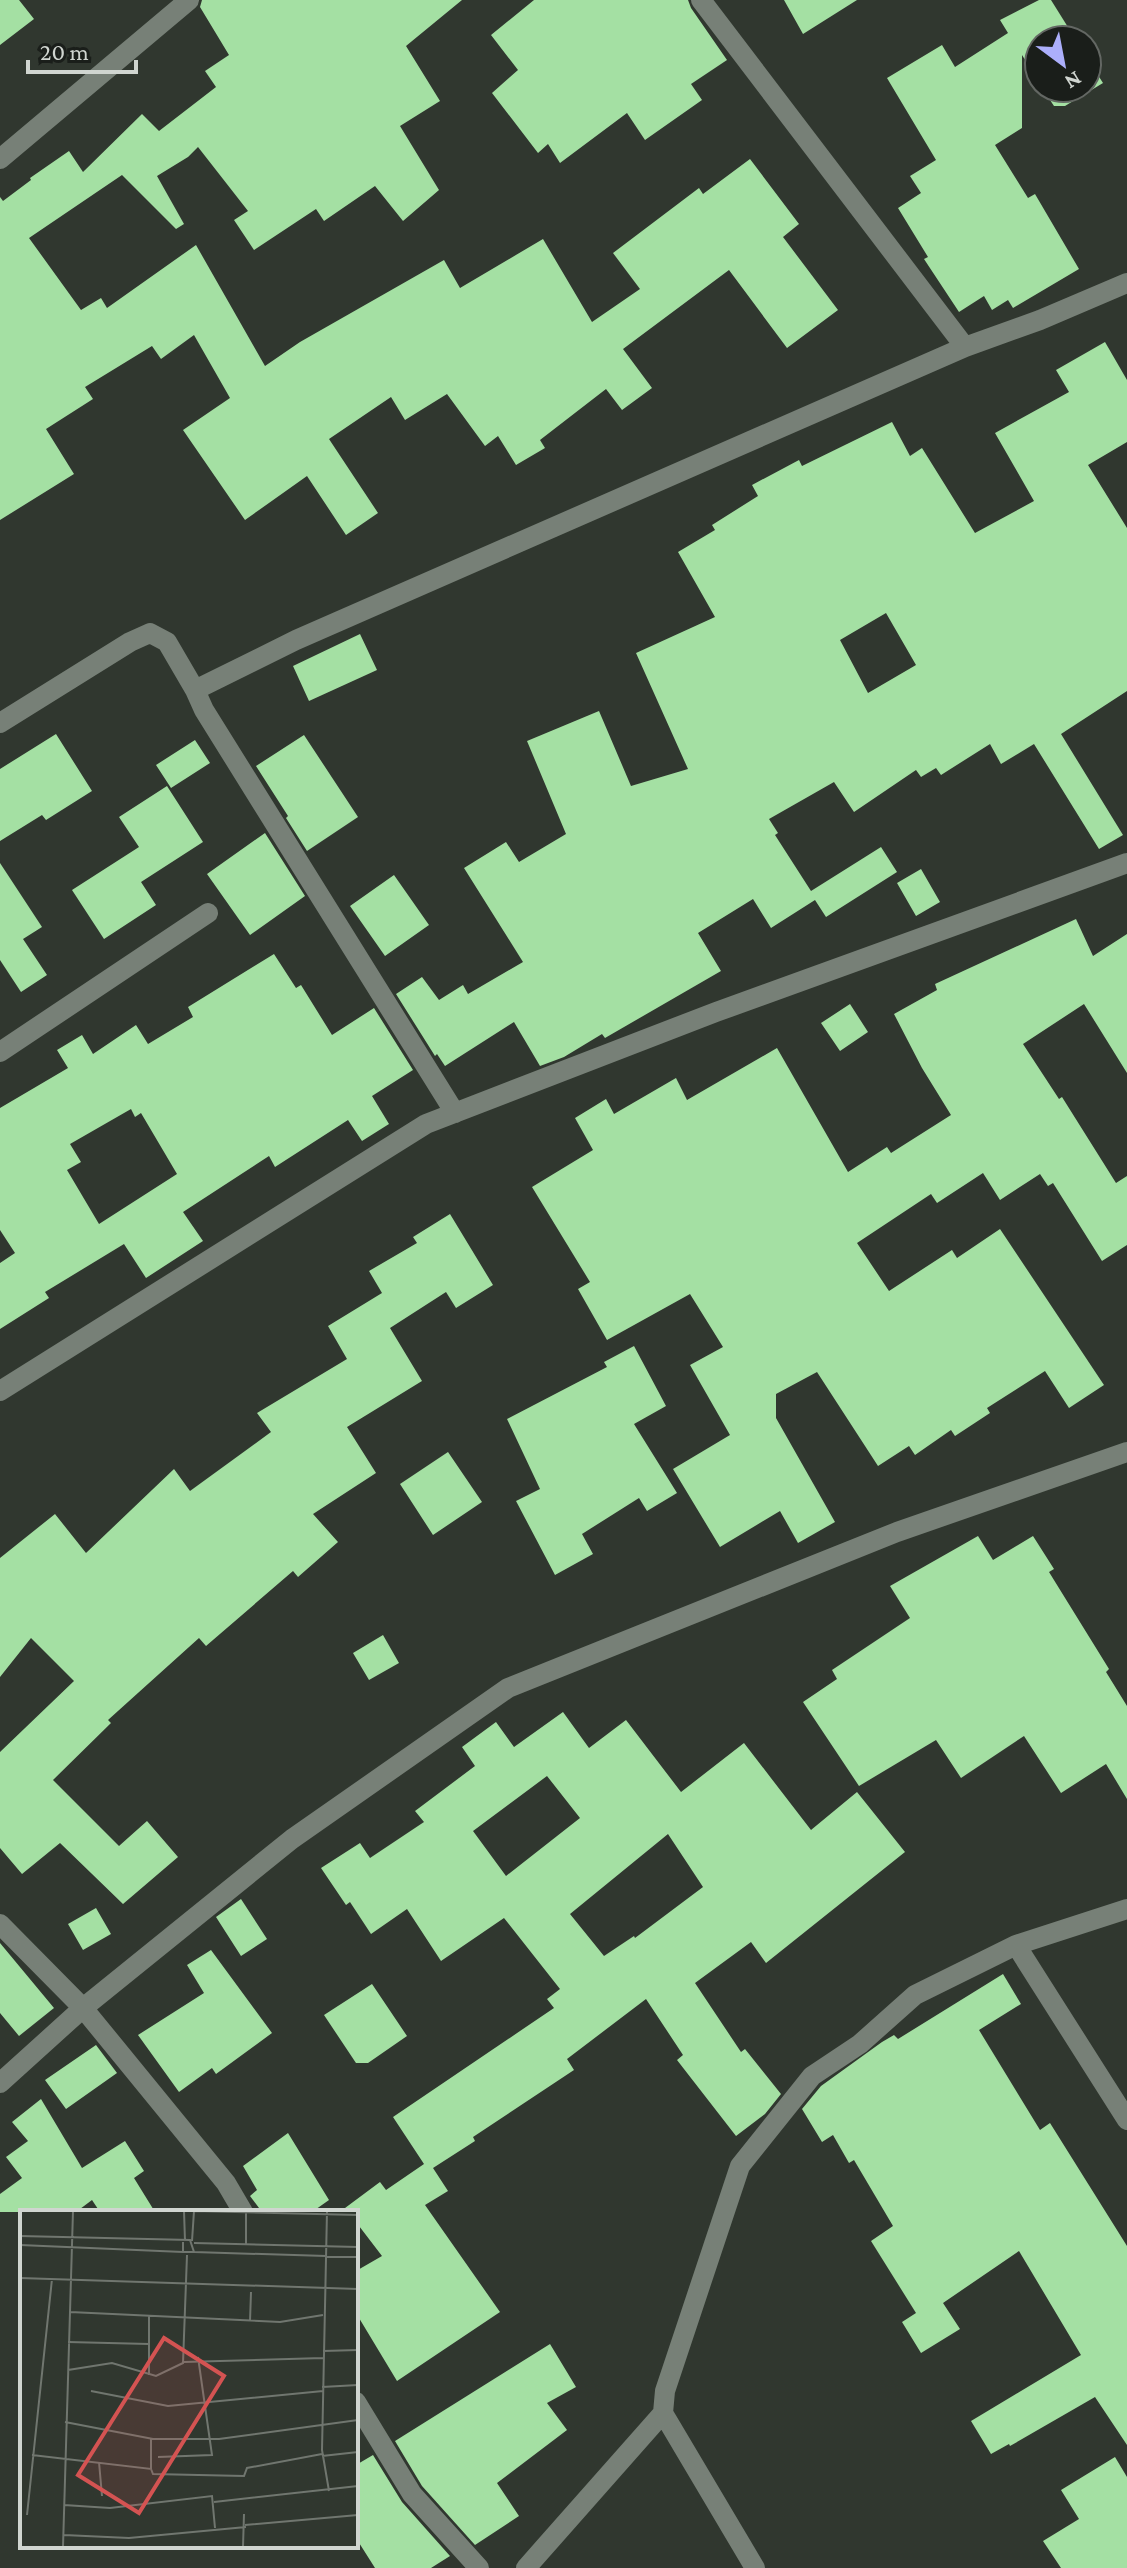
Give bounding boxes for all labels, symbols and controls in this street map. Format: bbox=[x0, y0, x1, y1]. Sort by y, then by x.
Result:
scale bar bbox=[28, 24, 136, 74]
north arrow bbox=[1023, 24, 1103, 104]
text: 20 m bbox=[40, 38, 89, 65]
text: N bbox=[1060, 66, 1086, 95]
inset map bbox=[20, 2210, 358, 2548]

